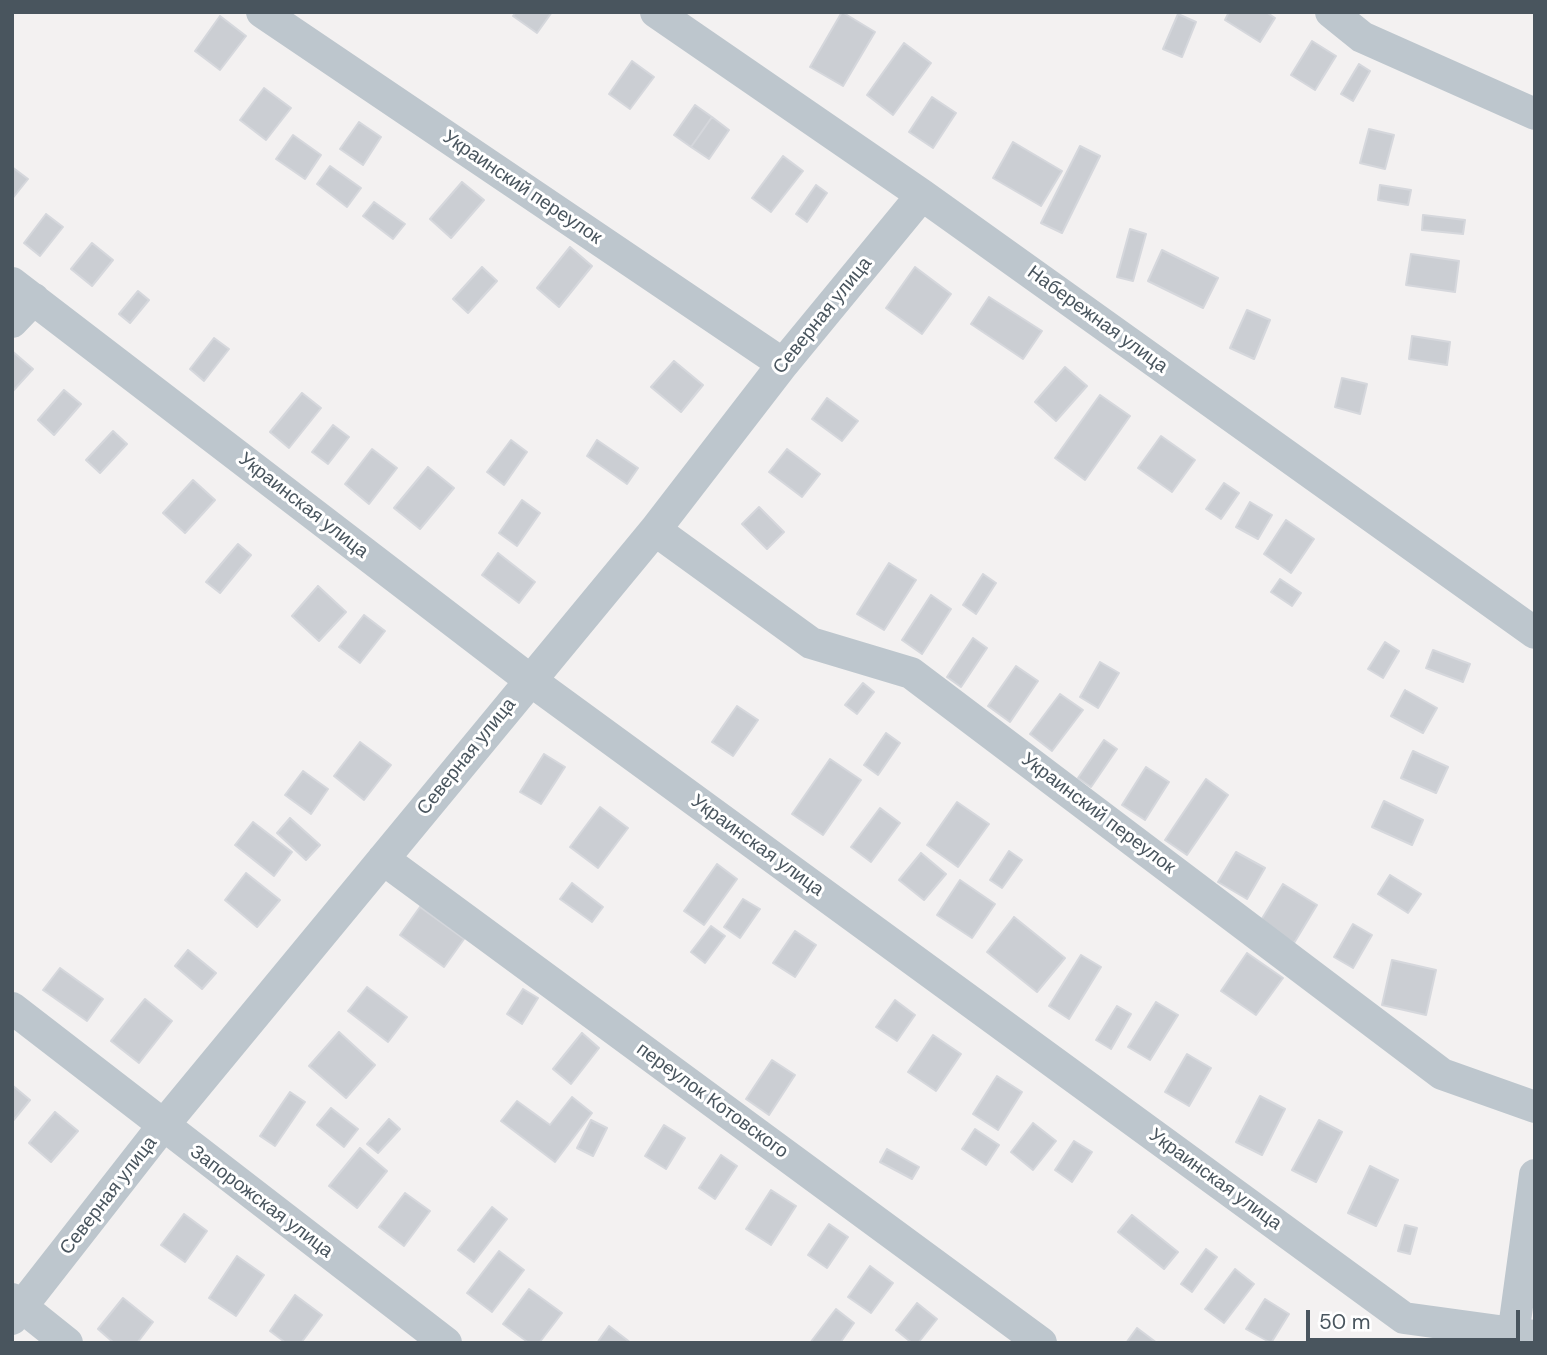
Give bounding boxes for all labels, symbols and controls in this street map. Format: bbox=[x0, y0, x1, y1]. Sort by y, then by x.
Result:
street label: Украинский переулок bbox=[438, 126, 606, 250]
street label: Северная улица bbox=[769, 253, 877, 379]
street label: Набережная улица bbox=[1022, 261, 1172, 379]
street label: Украинская улица bbox=[234, 448, 372, 564]
street label: Северная улица bbox=[413, 694, 521, 820]
street label: Украинский переулок bbox=[1017, 749, 1179, 879]
street label: Украинская улица bbox=[686, 790, 828, 902]
street label: переулок Котовского bbox=[632, 1038, 792, 1164]
street label: Украинская улица bbox=[1144, 1124, 1286, 1236]
street label: Северная улица bbox=[56, 1132, 162, 1260]
street label: Запорожская улица bbox=[185, 1141, 337, 1263]
scale bar bbox=[1309, 1296, 1522, 1340]
text: 50 m bbox=[1319, 1308, 1370, 1336]

